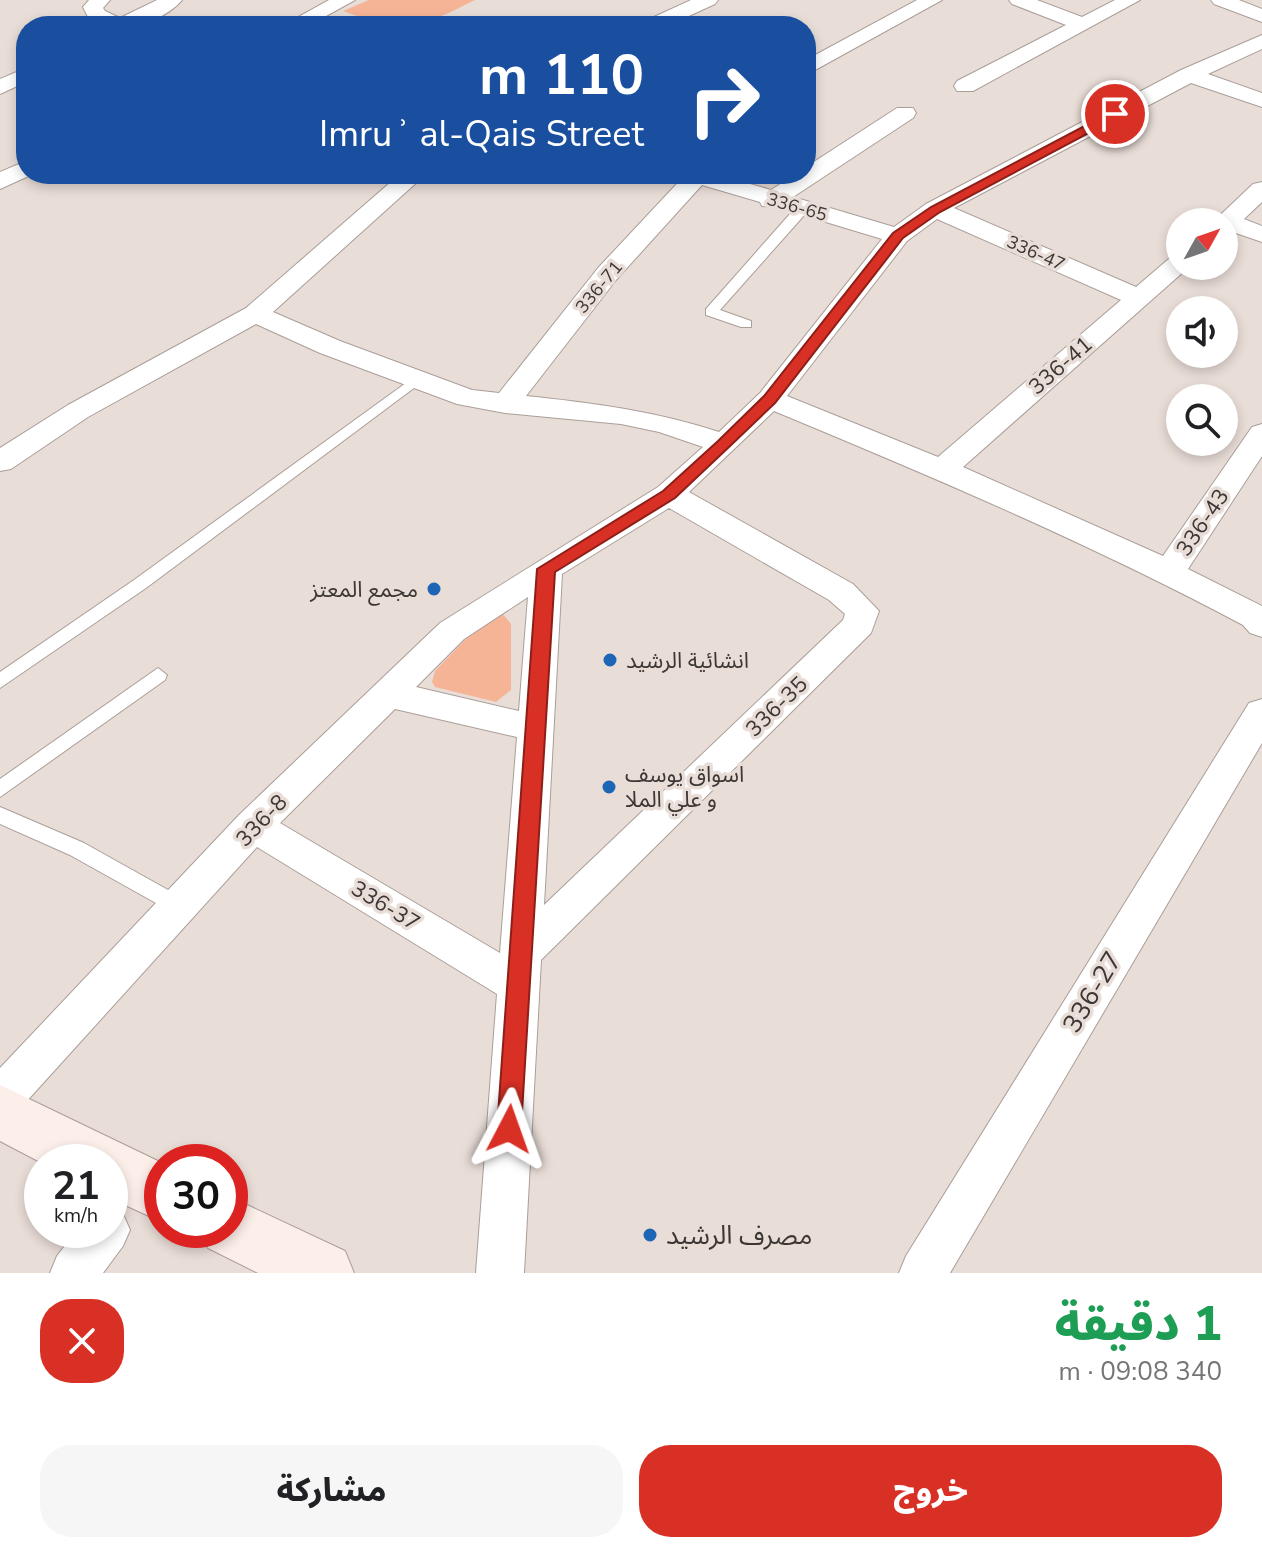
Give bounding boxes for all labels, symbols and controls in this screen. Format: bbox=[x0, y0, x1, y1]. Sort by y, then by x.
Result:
text: 110 m bbox=[479, 37, 644, 114]
icon: right bbox=[672, 48, 776, 152]
pin bbox=[1081, 80, 1149, 148]
icon: arrive bbox=[1093, 92, 1137, 136]
text: Imruʾ al-Qais Street bbox=[319, 110, 644, 159]
street label: 336-65 bbox=[764, 187, 830, 227]
north arrow bbox=[1166, 208, 1238, 280]
map controls bbox=[1166, 208, 1238, 456]
street label: 336-47 bbox=[1003, 230, 1069, 276]
street label: 336-71 bbox=[570, 256, 628, 318]
button: sound bbox=[1166, 296, 1238, 368]
street label: 336-41 bbox=[1022, 330, 1099, 402]
button: search bbox=[1166, 384, 1238, 456]
street label: 336-43 bbox=[1169, 483, 1236, 562]
place label: مجمع المعتز bbox=[309, 575, 418, 606]
marker: مجمع المعتز bbox=[425, 580, 443, 598]
place label: انشائية الرشيد bbox=[626, 646, 749, 676]
marker: انشائية الرشيد bbox=[601, 651, 619, 669]
street label: 336-35 bbox=[739, 670, 814, 744]
place label: اسواق يوسف و علي الملا bbox=[625, 760, 744, 816]
marker: اسواق يوسف و علي الملا bbox=[600, 778, 618, 796]
street label: 336-8 bbox=[229, 788, 294, 853]
street label: 336-37 bbox=[345, 874, 426, 938]
street label: 336-27 bbox=[1055, 945, 1130, 1039]
position arrow bbox=[467, 1087, 551, 1171]
speed limit sign: 30 bbox=[144, 1144, 248, 1248]
text: 21 bbox=[52, 1159, 100, 1213]
text: km/h bbox=[54, 1202, 98, 1229]
place label: مصرف الرشيد bbox=[666, 1218, 812, 1253]
marker: مصرف الرشيد bbox=[641, 1226, 659, 1244]
text: 1 دقيقة bbox=[1055, 1291, 1222, 1357]
button: close bbox=[40, 1299, 124, 1383]
text: 340 m · 09:08 bbox=[1059, 1354, 1222, 1389]
button: مشاركة bbox=[40, 1445, 623, 1537]
button: خروج bbox=[639, 1445, 1222, 1537]

